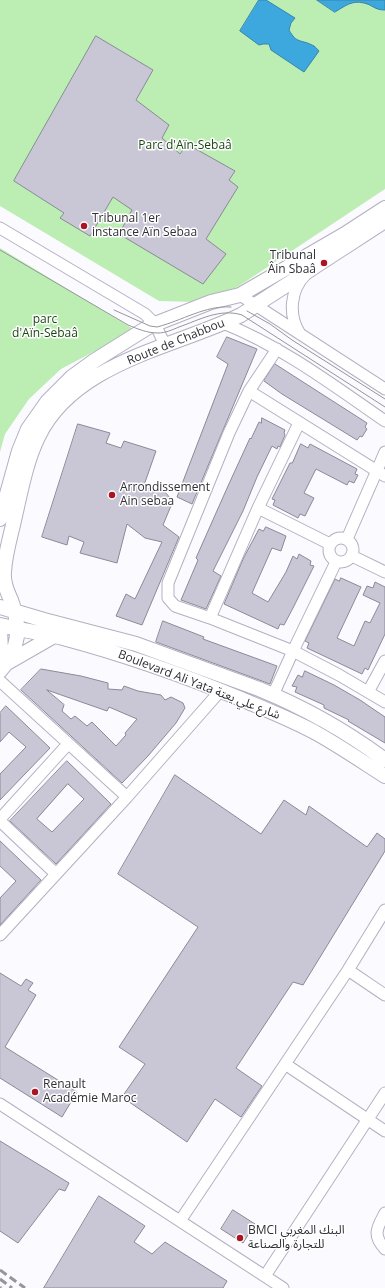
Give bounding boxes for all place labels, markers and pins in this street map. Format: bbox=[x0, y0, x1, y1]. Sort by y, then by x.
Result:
place label: Tribunal 1er instance Aïn Sebaa bbox=[92, 212, 197, 240]
marker: Tribunal 1er instance Aïn Sebaa bbox=[79, 221, 89, 231]
place label: Tribunal Âin Sbaâ bbox=[268, 249, 316, 277]
marker: Tribunal Âin Sbaâ bbox=[319, 258, 329, 268]
place label: Arrondissement Ain sebaa bbox=[120, 481, 210, 509]
marker: Arrondissement Ain sebaa bbox=[107, 490, 117, 500]
place label: Renault Académie Maroc bbox=[43, 1078, 136, 1106]
marker: Renault Académie Maroc bbox=[30, 1087, 40, 1097]
place label: BMCI البنك المغربي للتجارة والصناعة bbox=[248, 1224, 345, 1252]
marker: BMCI البنك المغربي للتجارة والصناعة bbox=[235, 1233, 245, 1243]

